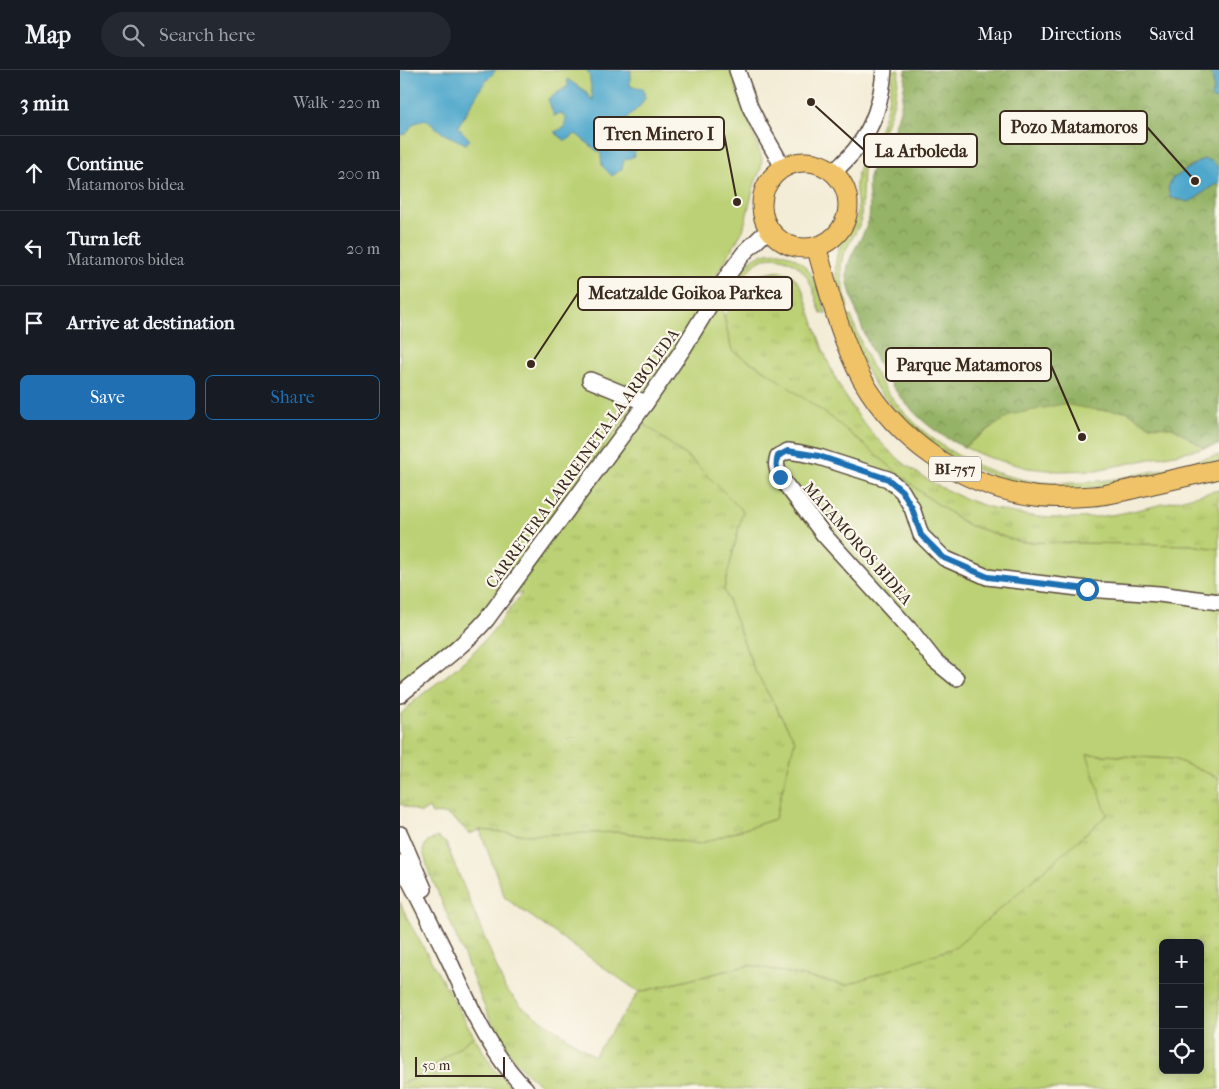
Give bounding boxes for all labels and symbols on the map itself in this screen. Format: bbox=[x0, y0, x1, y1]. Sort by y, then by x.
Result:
callout: Pozo Matamoros bbox=[1000, 111, 1147, 144]
callout: Tren Minero I bbox=[594, 117, 724, 150]
text: Pozo Matamoros bbox=[1010, 117, 1138, 138]
text: Tren Minero I bbox=[603, 124, 714, 145]
callout: La Arboleda bbox=[864, 134, 977, 167]
text: La Arboleda bbox=[875, 141, 968, 162]
callout: Meatzalde Goikoa Parkea bbox=[578, 277, 792, 310]
text: Meatzalde Goikoa Parkea bbox=[587, 283, 783, 304]
street label: CARRETERA LARREINETA-LA ARBOLEDA bbox=[482, 324, 683, 592]
callout: Parque Matamoros bbox=[886, 348, 1051, 381]
text: Parque Matamoros bbox=[896, 355, 1042, 376]
road number: BI-757 bbox=[929, 456, 981, 482]
route end bbox=[769, 466, 792, 489]
street label: MATAMOROS BIDEA bbox=[799, 478, 917, 609]
route start bbox=[1076, 578, 1099, 601]
scale bar bbox=[415, 1054, 505, 1077]

